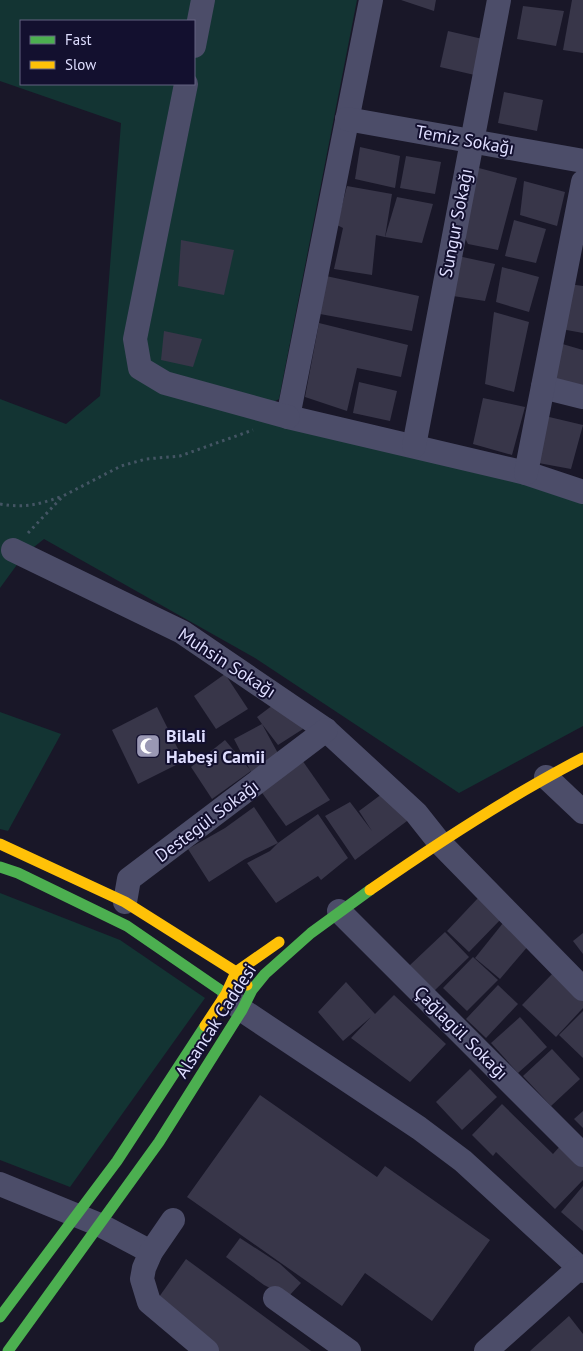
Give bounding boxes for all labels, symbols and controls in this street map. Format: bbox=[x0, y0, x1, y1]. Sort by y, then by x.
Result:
legend bbox=[20, 20, 195, 85]
text: Fast bbox=[65, 30, 92, 49]
text: Slow bbox=[65, 55, 96, 74]
street label: Temiz Sokağı bbox=[414, 120, 516, 160]
street label: Sungur Sokağı bbox=[434, 166, 477, 279]
street label: Muhsin Sokağı bbox=[174, 622, 281, 703]
place label: Bilali Habeşi Camii bbox=[166, 724, 265, 768]
mosque icon: Bilali Habeşi Camii bbox=[135, 733, 161, 759]
street label: Destegül Sokağı bbox=[150, 774, 263, 867]
street label: Alsancak Caddesi bbox=[170, 959, 261, 1082]
street label: Çağlagül Sokağı bbox=[410, 981, 513, 1084]

